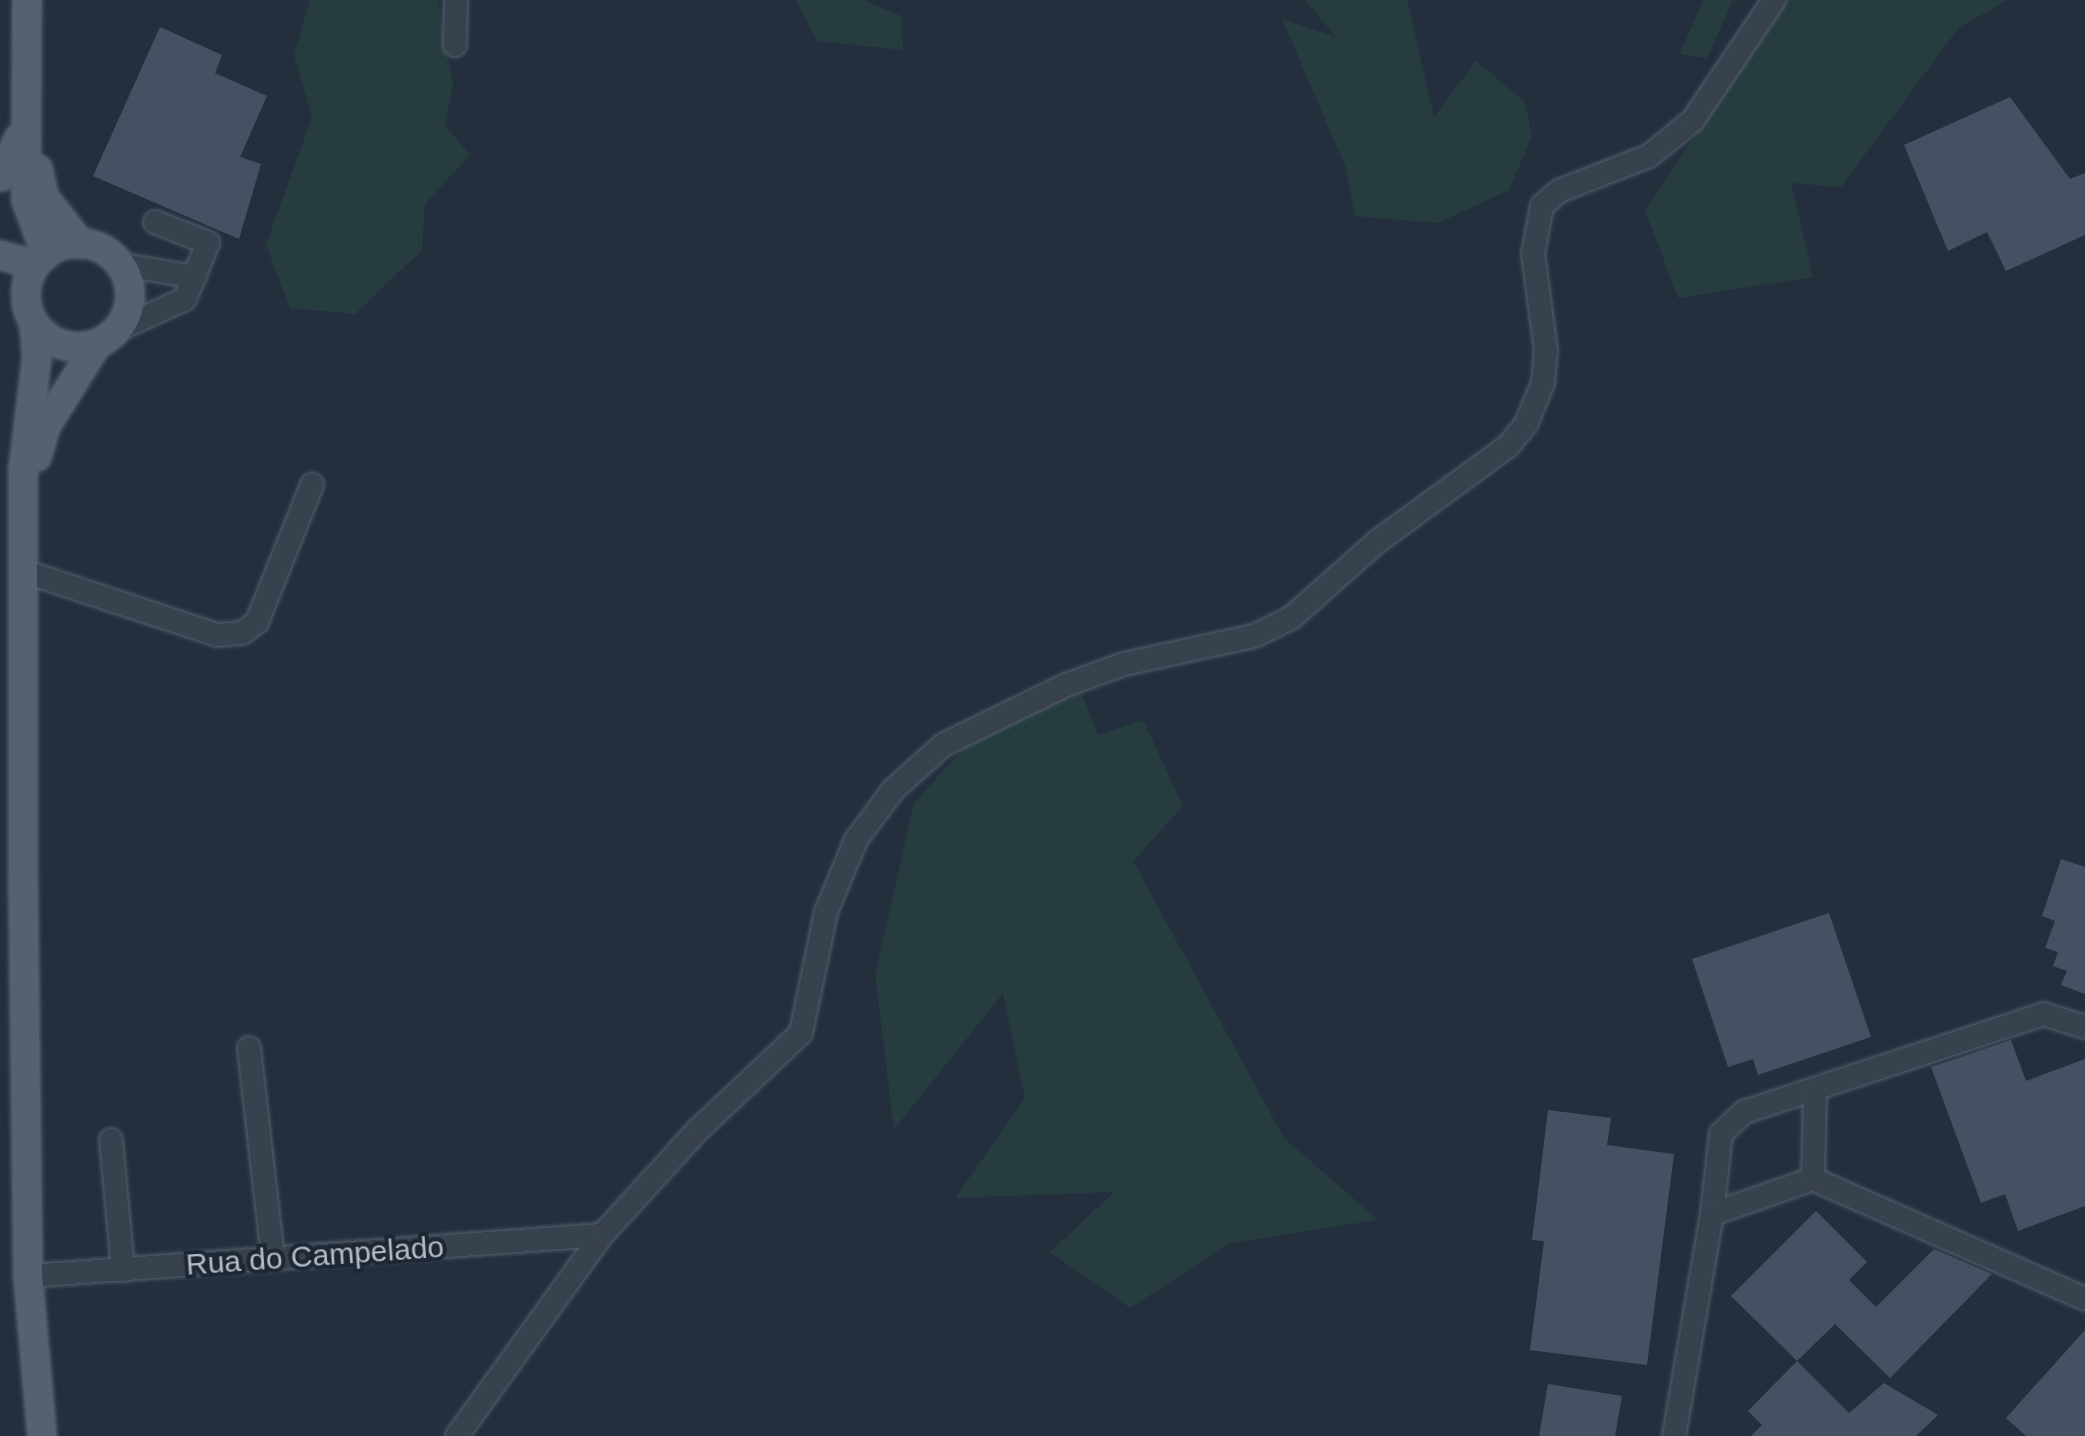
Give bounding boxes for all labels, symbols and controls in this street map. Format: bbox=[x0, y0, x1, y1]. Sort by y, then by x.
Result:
street label: Rua do Campelado bbox=[185, 1229, 445, 1283]

